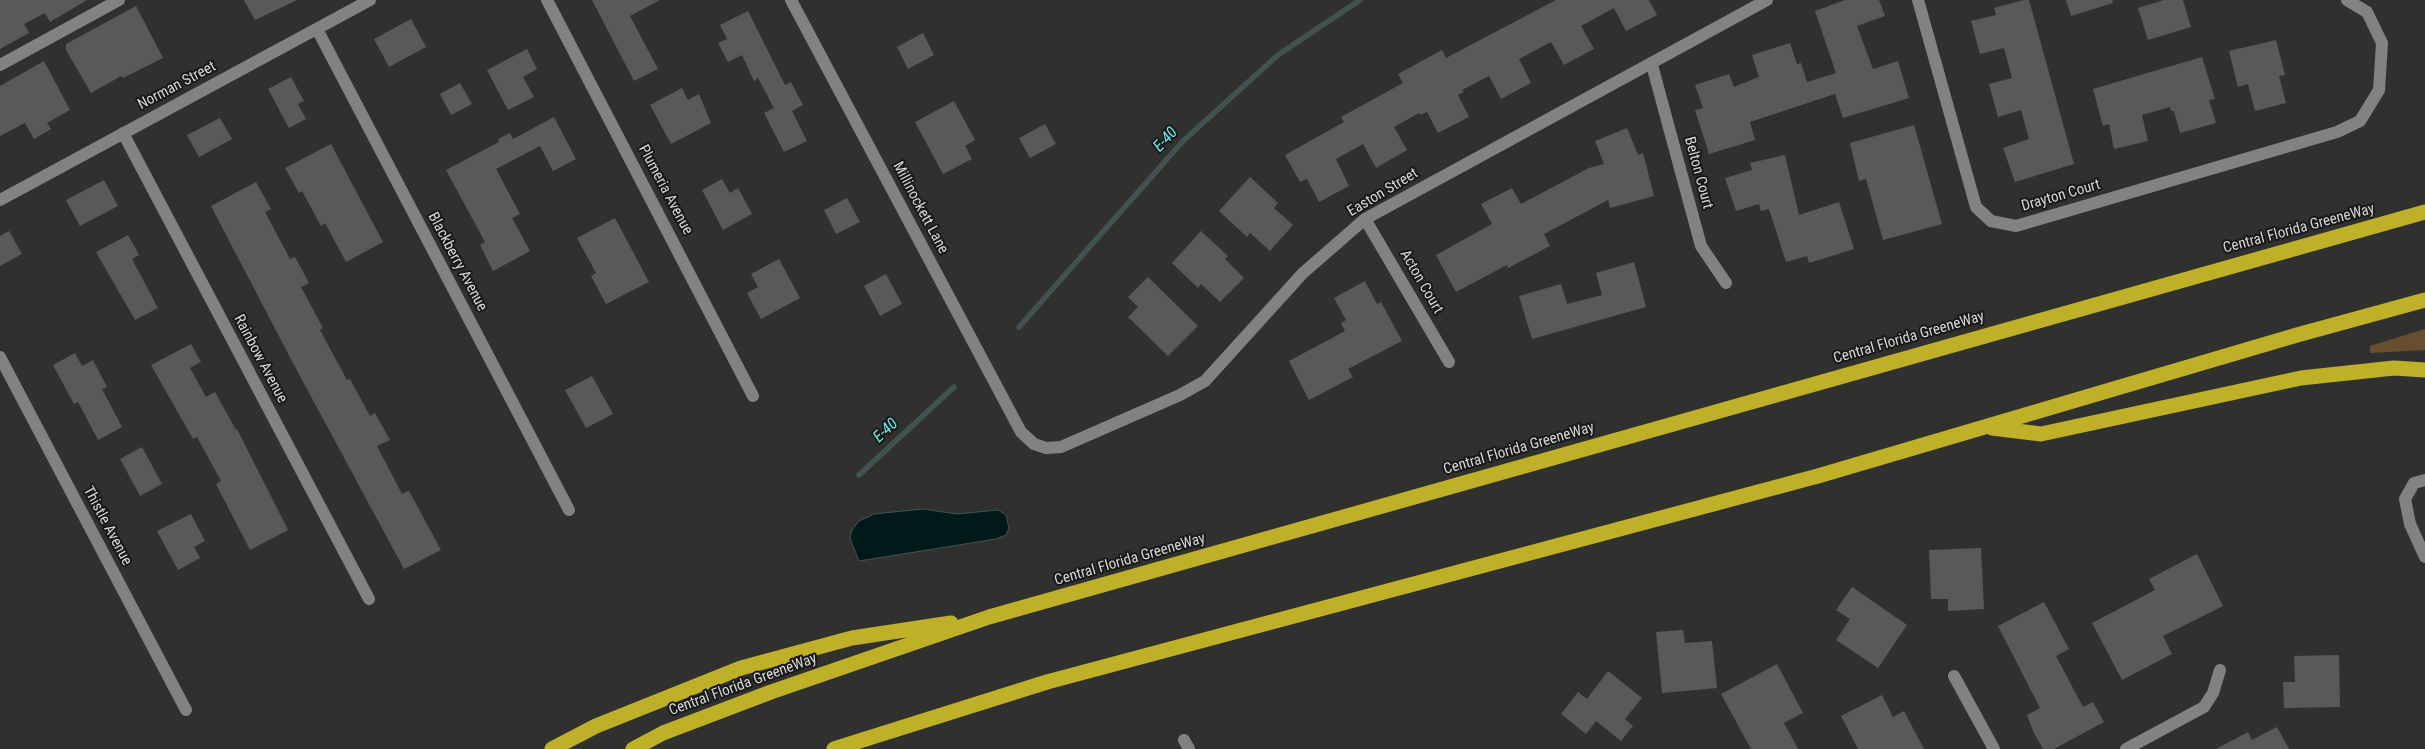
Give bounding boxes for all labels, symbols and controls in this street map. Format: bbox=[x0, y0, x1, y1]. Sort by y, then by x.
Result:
street label: Norman Street bbox=[135, 58, 219, 114]
water label: E-40 bbox=[1150, 124, 1182, 156]
street label: Belton Court bbox=[1680, 135, 1716, 211]
street label: Plumeria Avenue bbox=[634, 142, 696, 238]
street label: Millinockett Lane bbox=[888, 159, 952, 257]
street label: Easton Street bbox=[1344, 165, 1422, 221]
street label: Drayton Court bbox=[2019, 176, 2103, 216]
street label: Central Florida GreeneWay bbox=[2221, 200, 2377, 258]
street label: Blackberry Avenue bbox=[423, 210, 491, 314]
street label: Acton Court bbox=[1396, 247, 1446, 317]
street label: Central Florida GreeneWay bbox=[1832, 308, 1986, 368]
street label: Rainbow Avenue bbox=[229, 312, 291, 406]
water label: E-40 bbox=[870, 415, 902, 447]
street label: Central Florida GreeneWay bbox=[1442, 419, 1596, 479]
street label: Thistle Avenue bbox=[79, 483, 135, 569]
street label: Central Florida GreeneWay bbox=[1053, 530, 1207, 590]
street label: Central Florida GreeneWay bbox=[667, 650, 819, 720]

